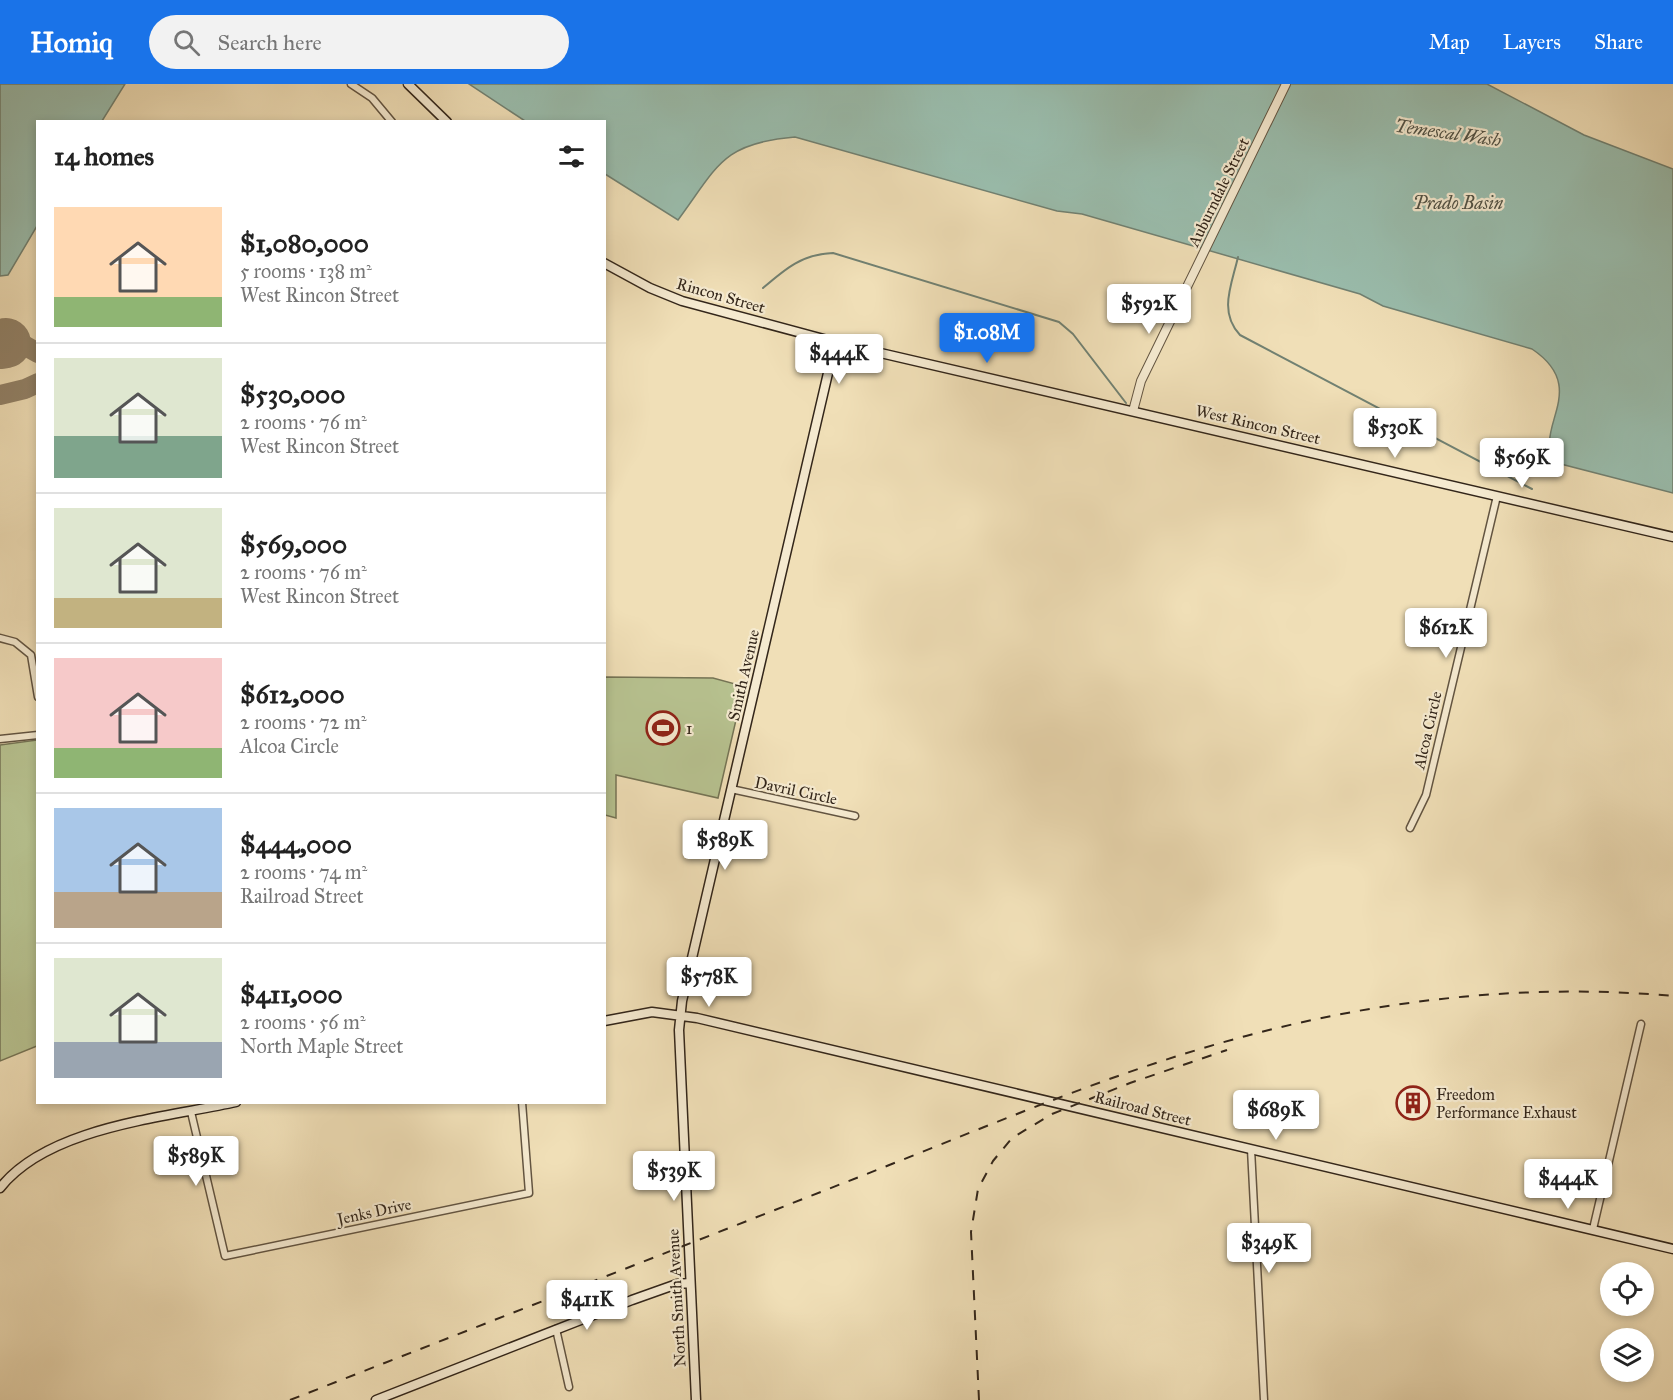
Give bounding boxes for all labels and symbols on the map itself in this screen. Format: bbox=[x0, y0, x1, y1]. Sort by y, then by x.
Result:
water label: Temescal Wash bbox=[1393, 115, 1503, 151]
street label: Auburndale Street bbox=[1183, 134, 1253, 251]
water label: Prado Basin bbox=[1413, 192, 1504, 214]
street label: Rincon Street bbox=[674, 274, 768, 317]
pin: $592K bbox=[1107, 284, 1191, 335]
pin: $1.08M bbox=[938, 313, 1036, 364]
pin: $444K bbox=[797, 334, 881, 385]
street label: West Rincon Street bbox=[1194, 401, 1322, 448]
pin: $530K bbox=[1353, 408, 1437, 459]
pin: $569K bbox=[1480, 438, 1564, 489]
pin: $612K bbox=[1404, 608, 1488, 659]
street label: Smith Avenue bbox=[724, 627, 763, 723]
street label: Alcoa Circle bbox=[1409, 689, 1446, 772]
sports icon: 1 bbox=[645, 710, 681, 746]
place label: 1 bbox=[686, 719, 692, 738]
street label: Davril Circle bbox=[753, 772, 839, 809]
pin: $589K bbox=[683, 820, 767, 871]
pin: $578K bbox=[667, 957, 751, 1008]
building icon: Freedom Performance Exhaust bbox=[1395, 1085, 1431, 1121]
place label: Freedom Performance Exhaust bbox=[1436, 1085, 1577, 1122]
street label: Railroad Street bbox=[1093, 1087, 1193, 1130]
pin: $689K bbox=[1234, 1090, 1318, 1141]
pin: $589K bbox=[154, 1136, 238, 1187]
pin: $539K bbox=[632, 1151, 716, 1202]
pin: $444K bbox=[1526, 1159, 1610, 1210]
street label: Jenks Drive bbox=[333, 1194, 413, 1230]
pin: $349K bbox=[1227, 1223, 1311, 1274]
street label: North Smith Avenue bbox=[663, 1228, 690, 1368]
pin: $411K bbox=[545, 1280, 629, 1331]

